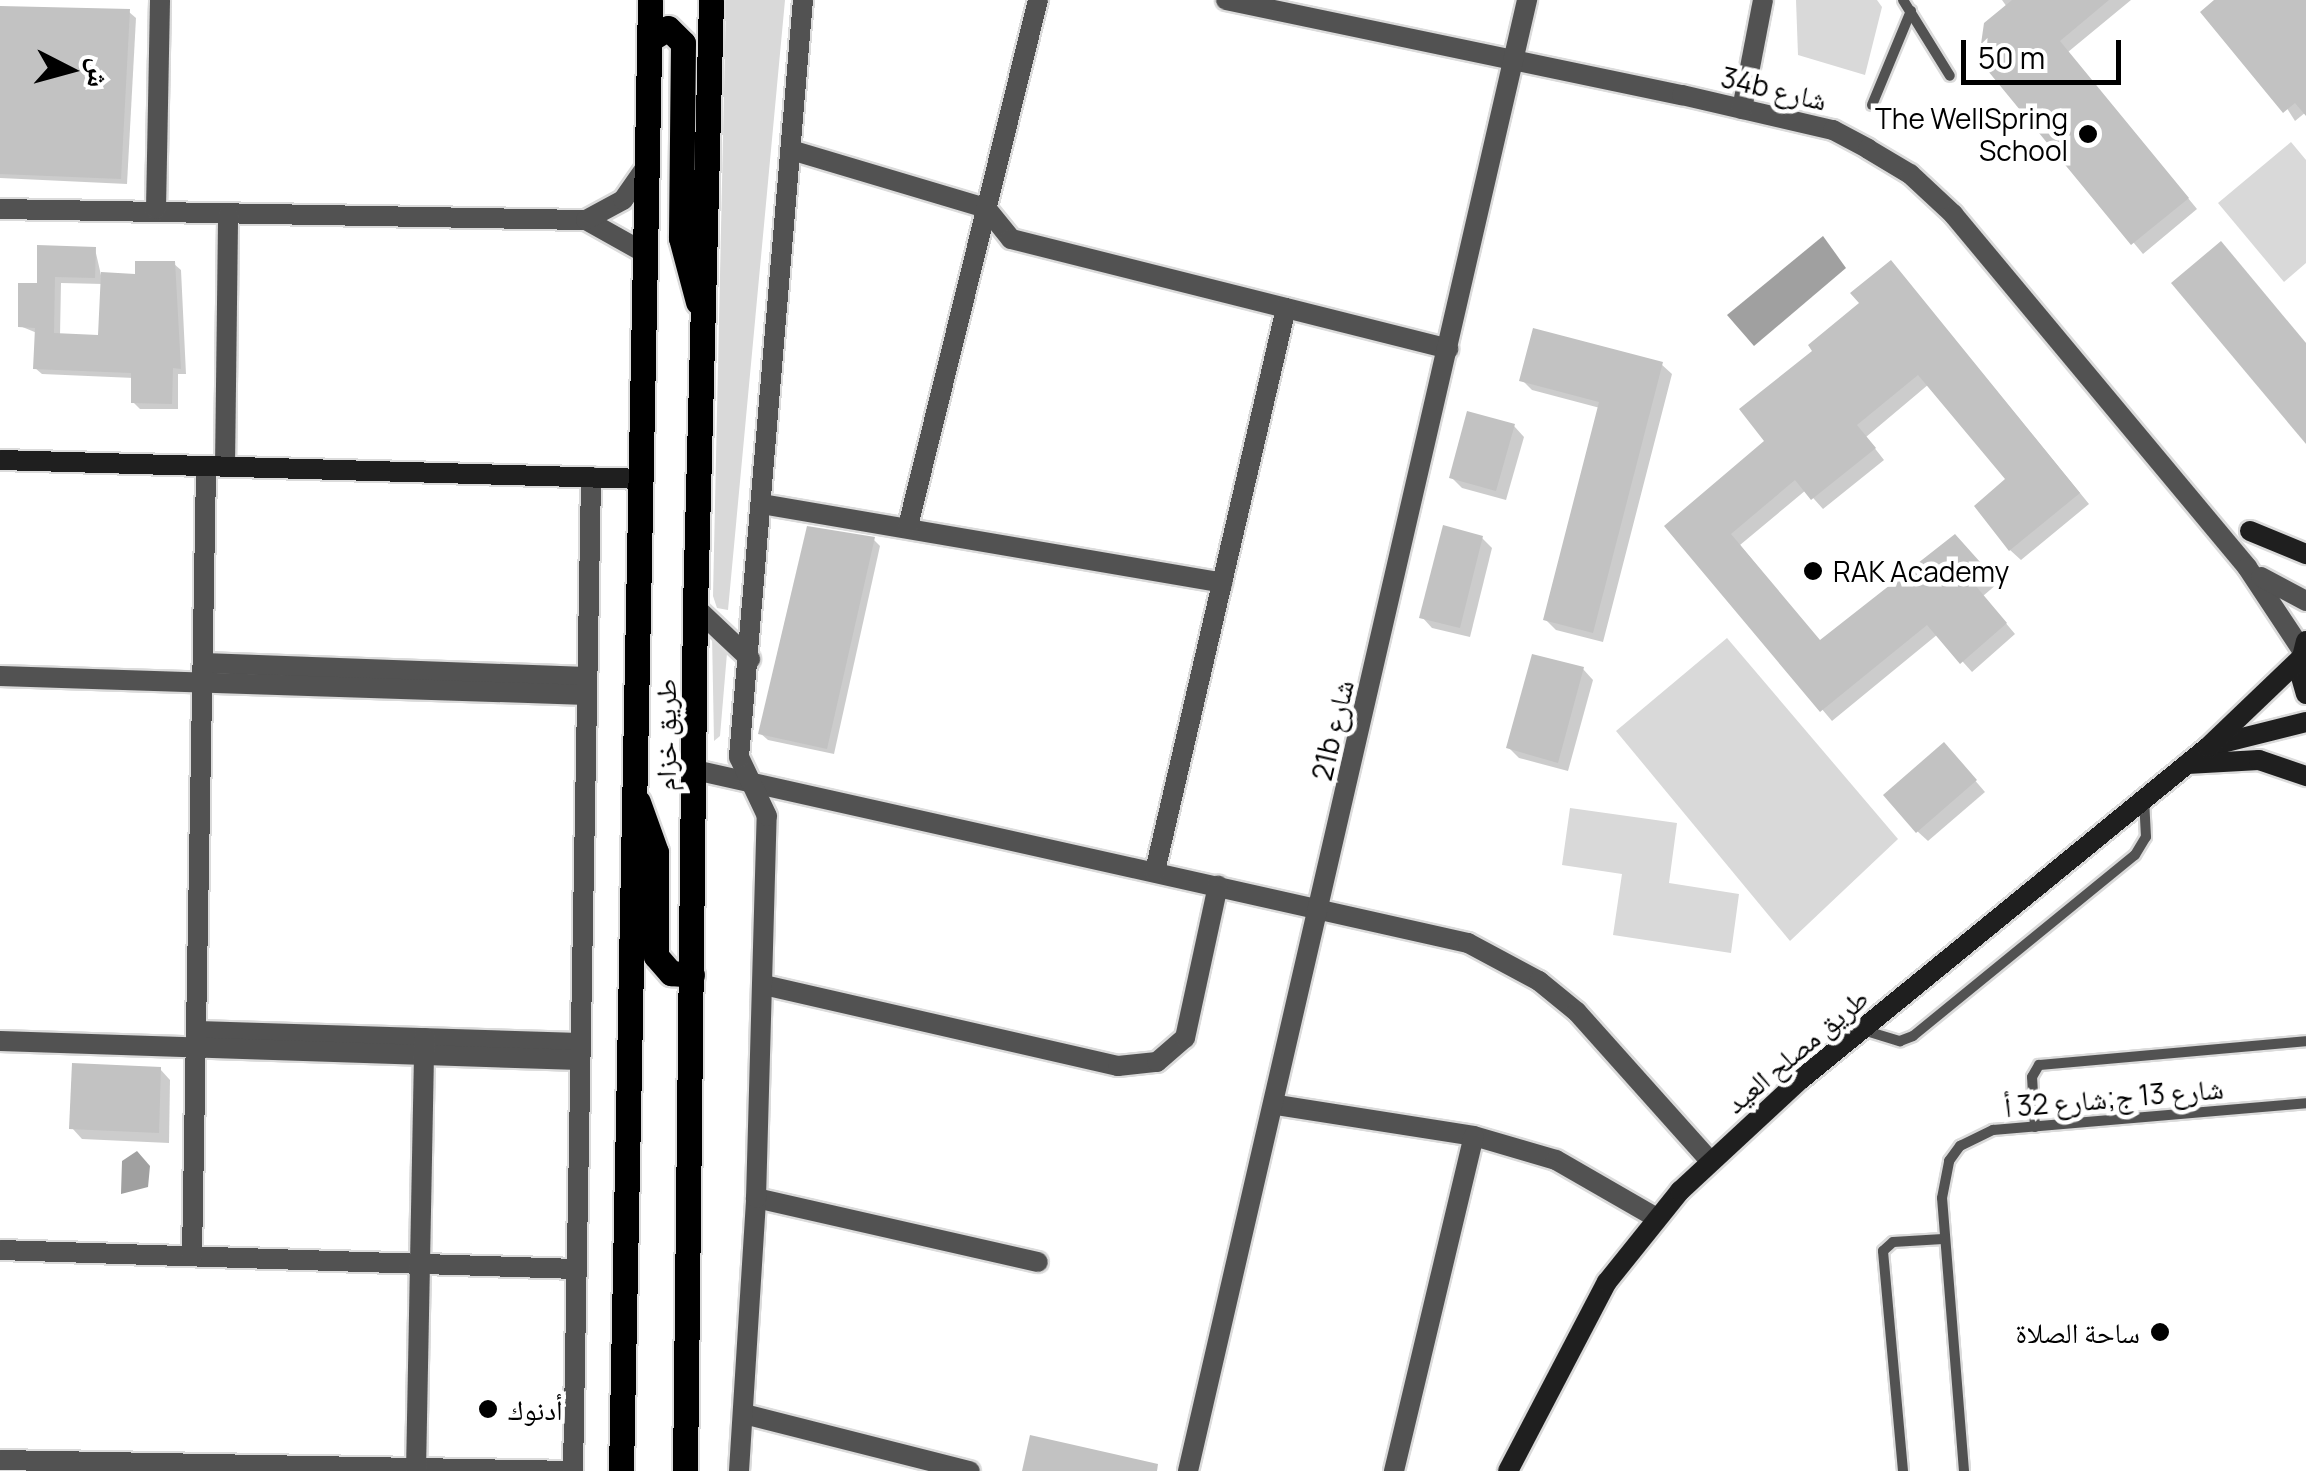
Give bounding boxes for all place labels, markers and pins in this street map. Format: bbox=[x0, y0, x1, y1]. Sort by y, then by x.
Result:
place label: The WellSpring School bbox=[1875, 101, 2068, 167]
marker: The WellSpring School bbox=[2077, 123, 2099, 145]
place label: RAK Academy bbox=[1833, 554, 2010, 588]
marker: RAK Academy bbox=[1802, 560, 1824, 582]
place label: ساحة الصلاة bbox=[2016, 1315, 2140, 1349]
marker: ساحة الصلاة bbox=[2149, 1321, 2171, 1343]
place label: أدنوك bbox=[508, 1392, 563, 1426]
marker: أدنوك bbox=[477, 1398, 499, 1420]

